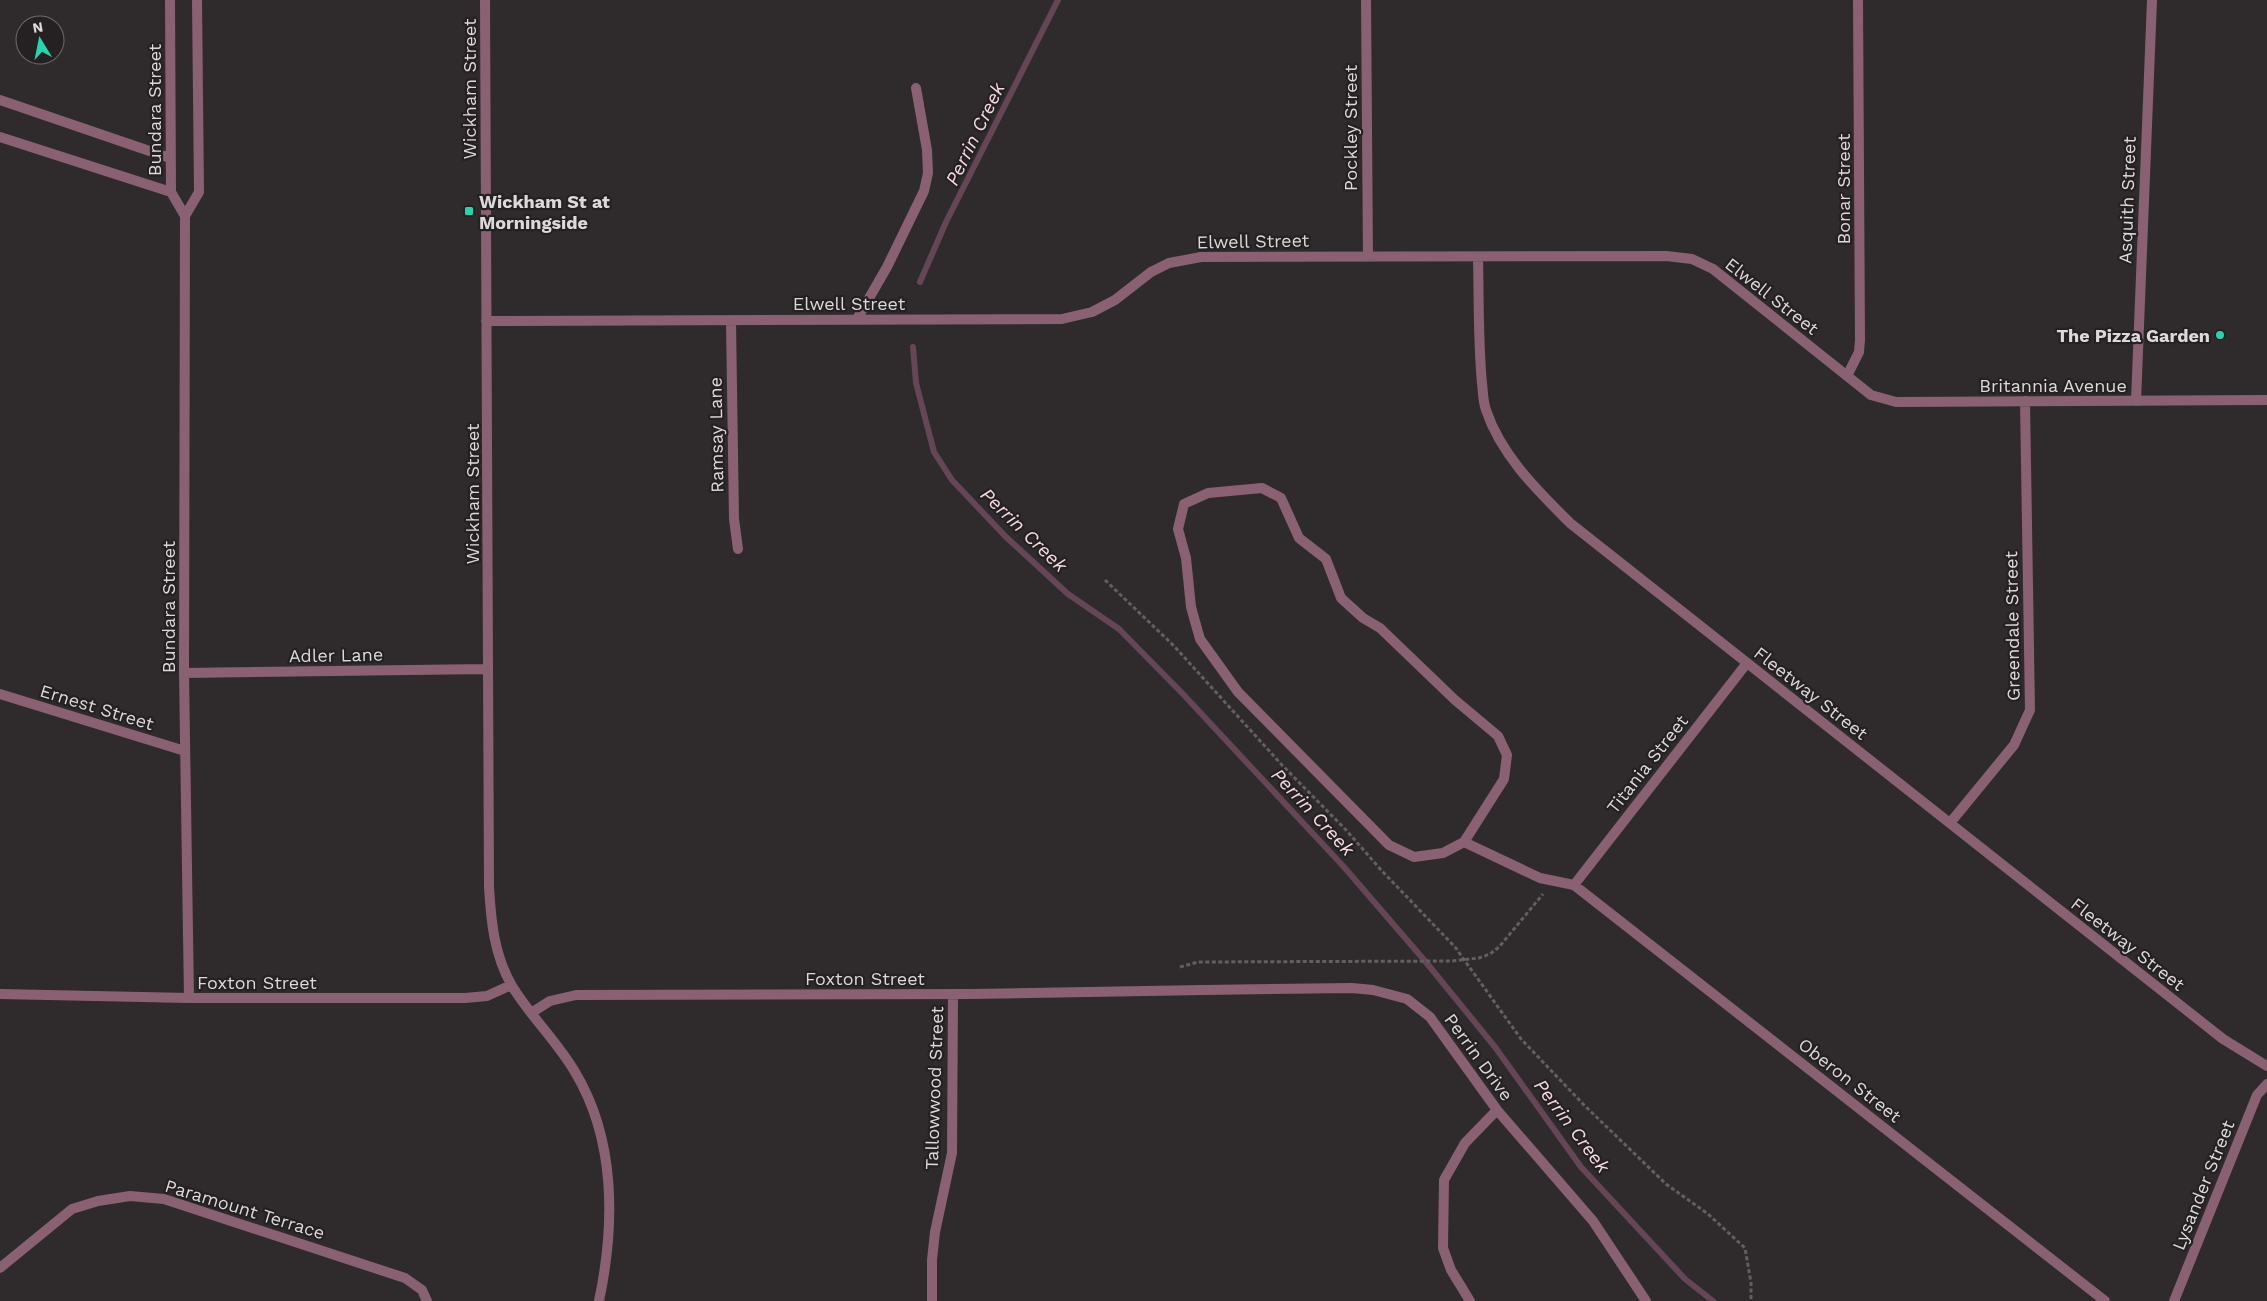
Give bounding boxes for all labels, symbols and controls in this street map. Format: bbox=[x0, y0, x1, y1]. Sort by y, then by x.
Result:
north arrow bbox=[15, 15, 65, 65]
text: N bbox=[31, 18, 44, 36]
street label: Wickham Street bbox=[459, 18, 480, 160]
street label: Bundara Street bbox=[144, 43, 165, 176]
street label: Pockley Street bbox=[1340, 64, 1361, 191]
water label: Perrin Creek bbox=[940, 78, 1010, 189]
street label: Bonar Street bbox=[1833, 133, 1854, 245]
street label: Asquith Street bbox=[2114, 135, 2140, 264]
place label: Wickham St at Morningside bbox=[479, 191, 610, 233]
marker: Wickham St at Morningside bbox=[463, 205, 475, 217]
street label: Elwell Street bbox=[1197, 230, 1310, 252]
street label: Elwell Street bbox=[1721, 253, 1823, 339]
street label: Elwell Street bbox=[793, 293, 906, 314]
place label: The Pizza Garden bbox=[2056, 325, 2210, 346]
marker: The Pizza Garden bbox=[2214, 329, 2226, 341]
street label: Britannia Avenue bbox=[1979, 375, 2127, 396]
street label: Ramsay Lane bbox=[704, 377, 728, 493]
street label: Wickham Street bbox=[462, 423, 483, 565]
water label: Perrin Creek bbox=[976, 483, 1073, 577]
street label: Bundara Street bbox=[158, 540, 179, 673]
street label: Greendale Street bbox=[2000, 551, 2024, 701]
street label: Fleetway Street bbox=[1750, 642, 1872, 744]
street label: Adler Lane bbox=[289, 644, 383, 666]
street label: Ernest Street bbox=[38, 680, 157, 734]
street label: Titania Street bbox=[1602, 710, 1692, 817]
water label: Perrin Creek bbox=[1267, 763, 1360, 861]
street label: Fleetway Street bbox=[2067, 893, 2189, 995]
street label: Foxton Street bbox=[805, 968, 925, 989]
street label: Foxton Street bbox=[197, 972, 317, 993]
street label: Tallowwood Street bbox=[921, 1005, 947, 1170]
street label: Perrin Drive bbox=[1440, 1009, 1518, 1105]
street label: Oberon Street bbox=[1795, 1033, 1906, 1127]
water label: Perrin Creek bbox=[1529, 1075, 1615, 1178]
street label: Lysander Street bbox=[2167, 1117, 2239, 1253]
street label: Paramount Terrace bbox=[163, 1175, 327, 1243]

